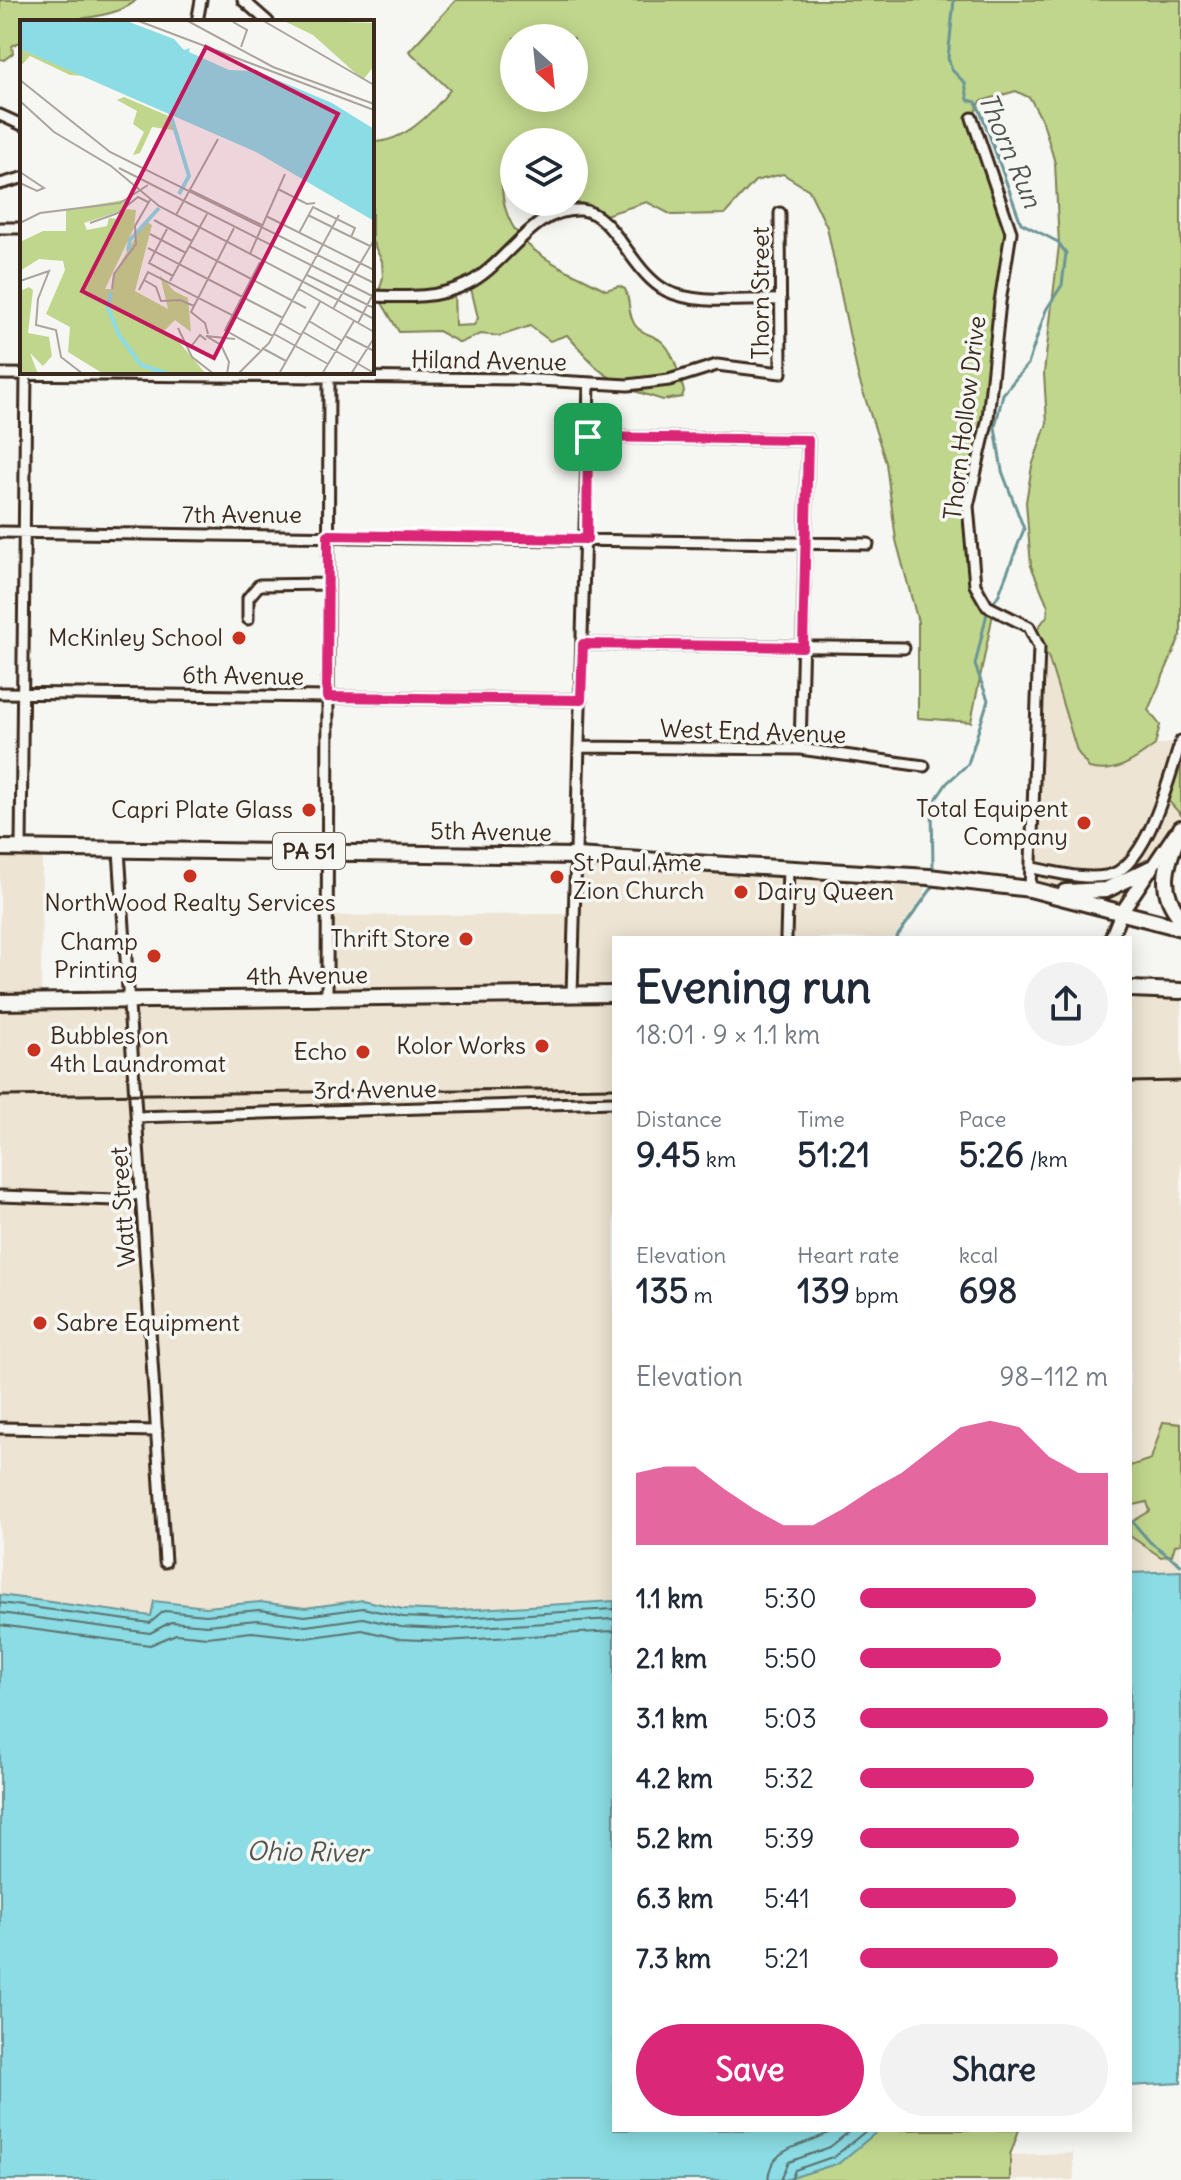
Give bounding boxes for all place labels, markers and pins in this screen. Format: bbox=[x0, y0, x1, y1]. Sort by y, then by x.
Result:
pin bbox=[554, 403, 622, 471]
place label: McKinley School bbox=[48, 622, 223, 652]
marker: McKinley School bbox=[230, 629, 248, 647]
place label: Total Equipent Company bbox=[916, 793, 1068, 851]
place label: Capri Plate Glass bbox=[111, 794, 293, 824]
marker: Capri Plate Glass bbox=[300, 801, 318, 819]
marker: Total Equipent Company bbox=[1075, 814, 1093, 832]
place label: St Paul Ame Zion Church bbox=[573, 847, 704, 905]
marker: NorthWood Realty Services bbox=[181, 867, 199, 885]
marker: St Paul Ame Zion Church bbox=[548, 868, 566, 886]
place label: Dairy Queen bbox=[757, 876, 894, 906]
marker: Dairy Queen bbox=[732, 883, 750, 901]
place label: NorthWood Realty Services bbox=[44, 887, 336, 917]
place label: Thrift Store bbox=[330, 923, 450, 953]
place label: Champ Printing bbox=[54, 926, 138, 984]
marker: Thrift Store bbox=[457, 930, 475, 948]
marker: Champ Printing bbox=[145, 947, 163, 965]
place label: Bubbles on 4th Laundromat bbox=[50, 1020, 226, 1078]
place label: Kolor Works bbox=[396, 1030, 526, 1060]
place label: Echo bbox=[294, 1036, 347, 1066]
marker: Kolor Works bbox=[533, 1037, 551, 1055]
marker: Bubbles on 4th Laundromat bbox=[25, 1041, 43, 1059]
marker: Echo bbox=[354, 1043, 372, 1061]
place label: Sabre Equipment bbox=[56, 1307, 240, 1337]
marker: Sabre Equipment bbox=[31, 1314, 49, 1332]

